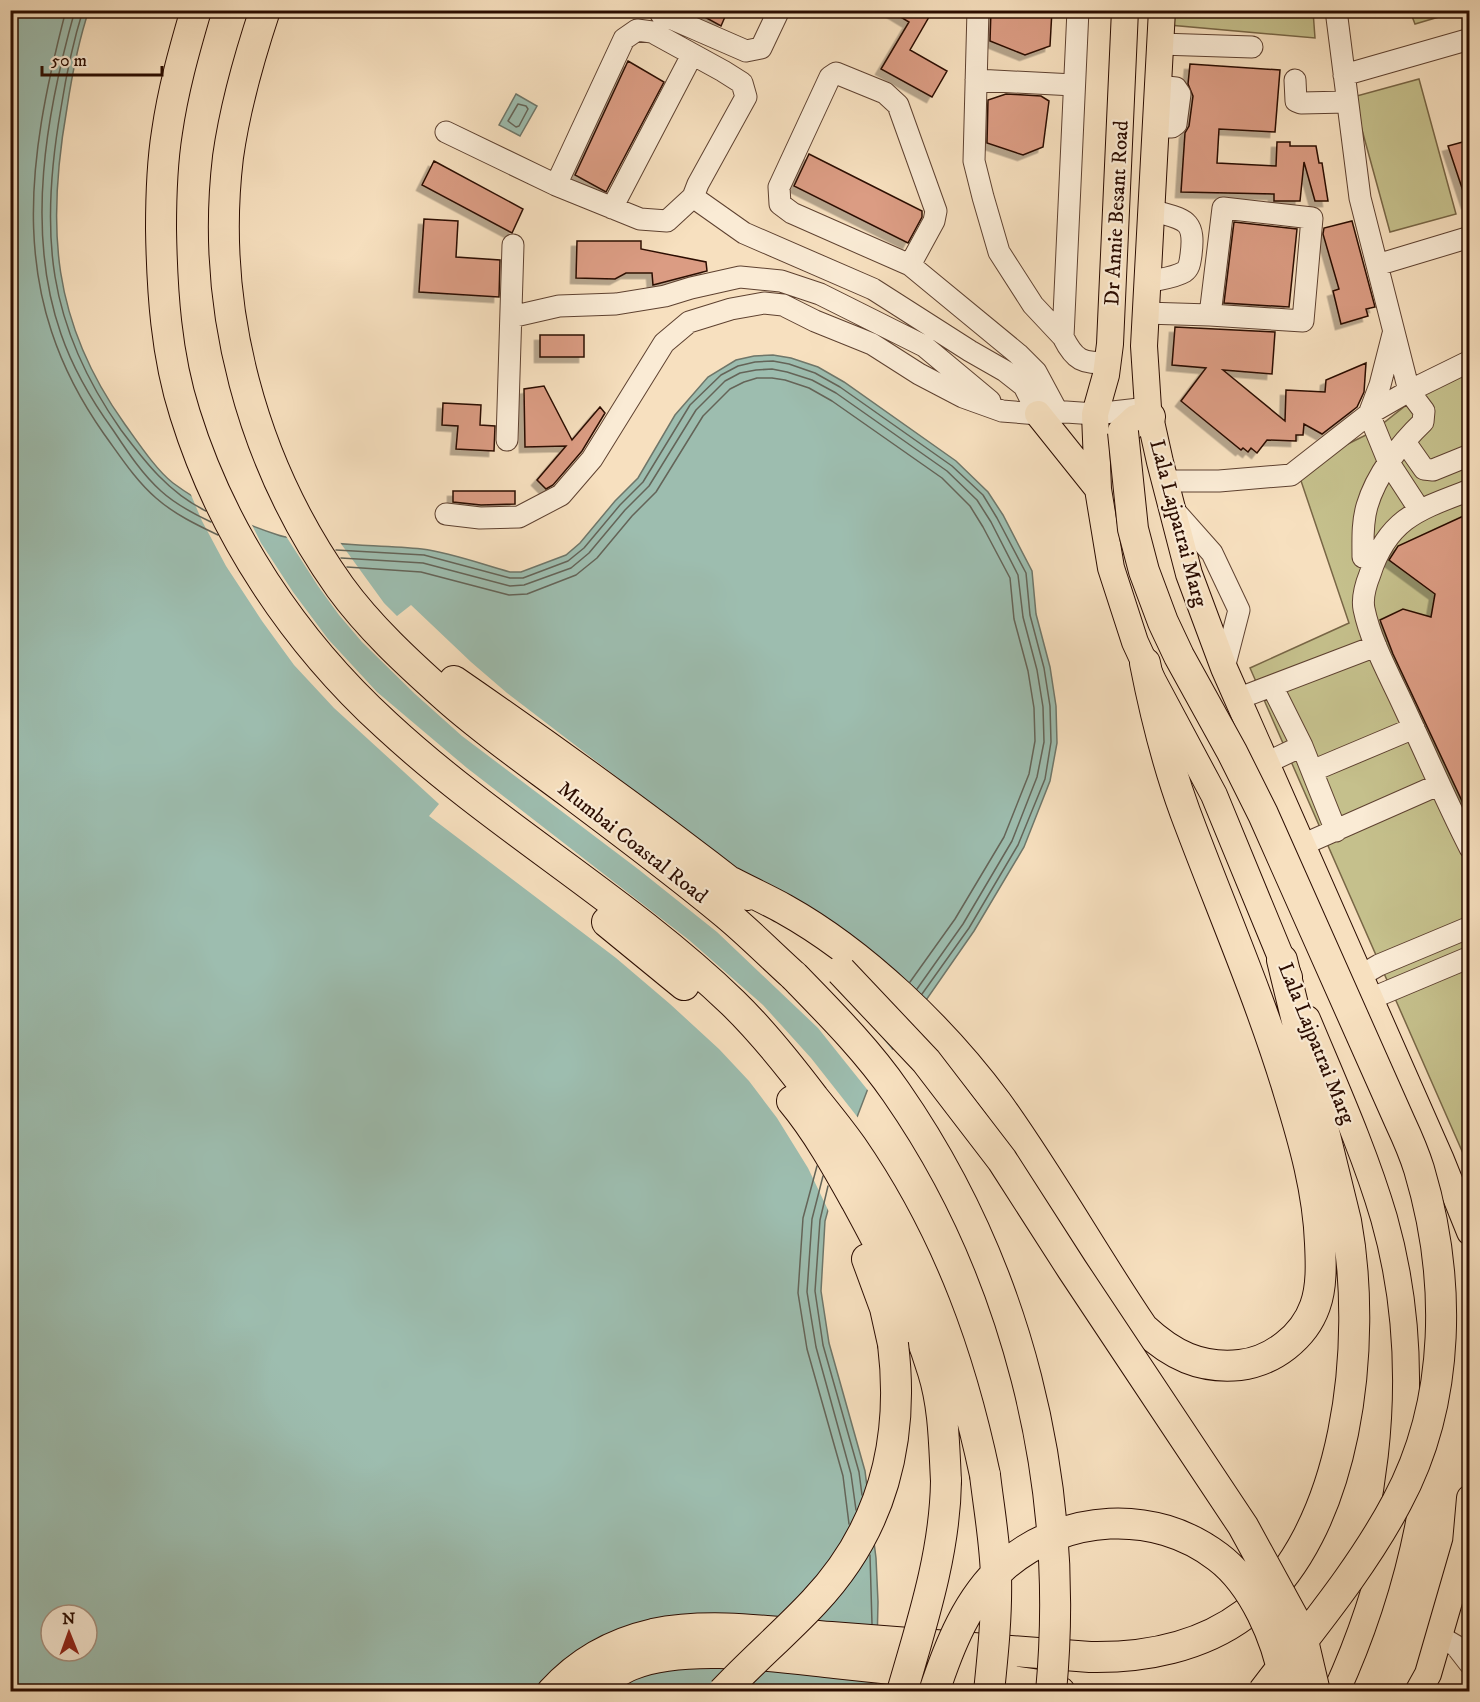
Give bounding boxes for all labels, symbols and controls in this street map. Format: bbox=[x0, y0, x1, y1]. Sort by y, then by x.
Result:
scale bar bbox=[42, 39, 162, 77]
text: 50 m bbox=[51, 50, 87, 72]
street label: Dr Annie Besant Road bbox=[1099, 119, 1135, 306]
street label: Lala Lajpatrai Marg bbox=[1143, 437, 1213, 610]
street label: Mumbai Coastal Road bbox=[552, 776, 713, 910]
street label: Lala Lajpatrai Marg bbox=[1272, 959, 1361, 1129]
north arrow bbox=[39, 1603, 99, 1663]
text: N bbox=[62, 1609, 75, 1629]

